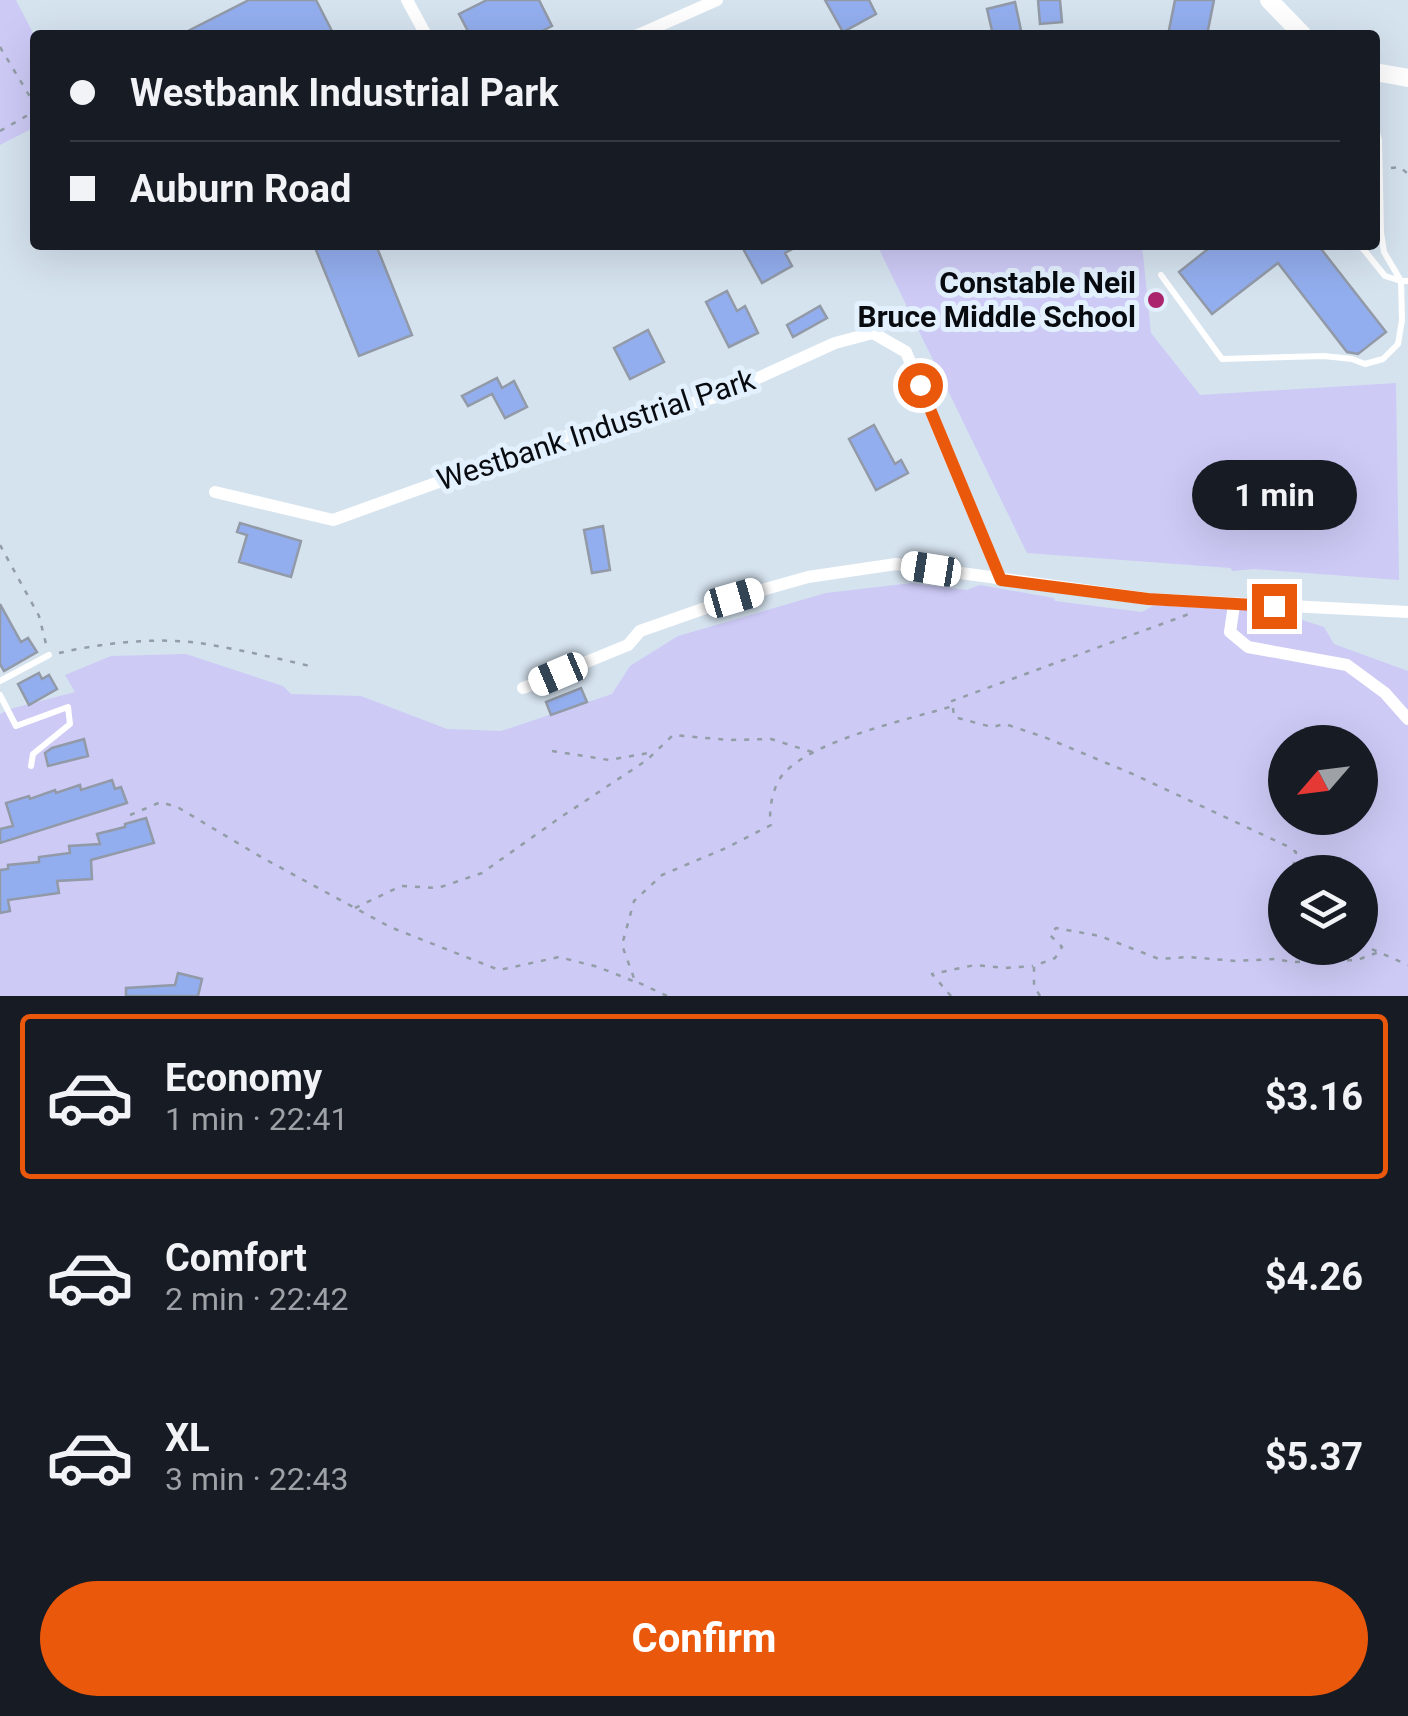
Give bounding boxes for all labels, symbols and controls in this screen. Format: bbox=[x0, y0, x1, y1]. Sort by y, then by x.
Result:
text: Westbank Industrial Park bbox=[130, 71, 558, 115]
text: Auburn Road bbox=[130, 167, 351, 211]
place label: Constable Neil Bruce Middle School bbox=[857, 265, 1136, 334]
marker: Constable Neil Bruce Middle School bbox=[1145, 289, 1167, 311]
street label: Westbank Industrial Park bbox=[432, 361, 760, 497]
route start bbox=[898, 363, 943, 408]
callout: 1 min bbox=[1192, 461, 1356, 531]
text: 1 min bbox=[1234, 476, 1315, 514]
car bbox=[899, 549, 963, 589]
car bbox=[701, 575, 767, 621]
route end bbox=[1252, 584, 1297, 629]
car bbox=[525, 648, 591, 700]
north arrow bbox=[1268, 725, 1378, 835]
map controls bbox=[1268, 725, 1378, 965]
button: layers bbox=[1268, 855, 1378, 965]
icon: car bbox=[45, 1052, 135, 1142]
text: Economy bbox=[165, 1056, 322, 1100]
text: $3.16 bbox=[1265, 1075, 1363, 1119]
text: 1 min · 22:41 bbox=[165, 1100, 348, 1138]
icon: car bbox=[45, 1232, 135, 1322]
text: Comfort bbox=[165, 1236, 307, 1280]
text: $4.26 bbox=[1265, 1255, 1363, 1299]
text: 2 min · 22:42 bbox=[165, 1280, 348, 1318]
icon: car bbox=[45, 1412, 135, 1502]
text: XL bbox=[165, 1416, 210, 1460]
text: $5.37 bbox=[1265, 1435, 1363, 1479]
text: 3 min · 22:43 bbox=[165, 1460, 348, 1498]
button: Confirm bbox=[40, 1581, 1368, 1696]

